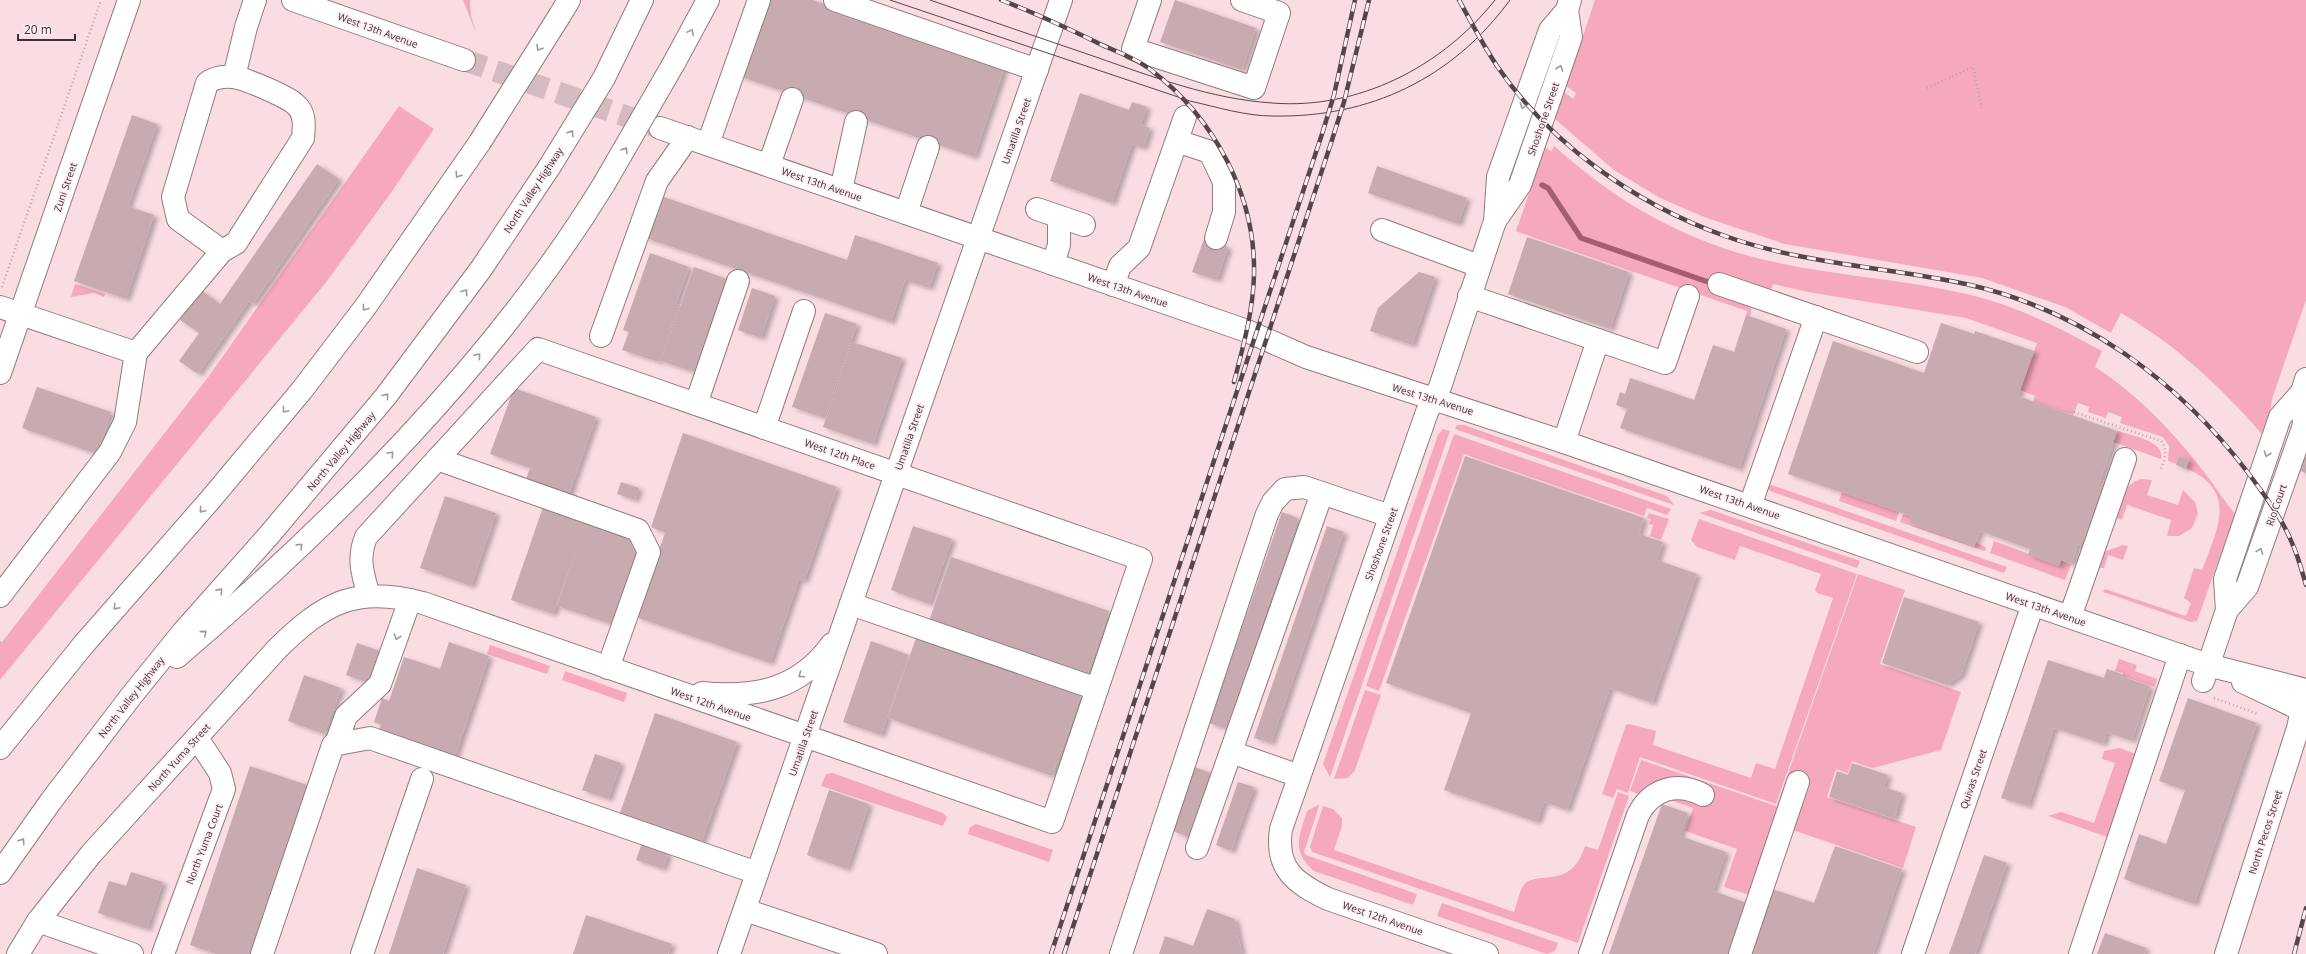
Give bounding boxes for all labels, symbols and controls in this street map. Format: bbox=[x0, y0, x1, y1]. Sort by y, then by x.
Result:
street label: West 13th Avenue bbox=[336, 9, 420, 51]
scale bar bbox=[18, 16, 75, 42]
text: 20 m bbox=[24, 21, 52, 38]
one-way arrow bbox=[686, 28, 694, 36]
one-way arrow bbox=[537, 44, 544, 51]
one-way arrow bbox=[1555, 65, 1564, 72]
street label: Shoshone Street bbox=[1524, 80, 1562, 158]
street label: Umatilla Street bbox=[998, 96, 1034, 166]
one-way arrow bbox=[1519, 103, 1527, 110]
one-way arrow bbox=[566, 130, 573, 137]
street label: North Valley Highway bbox=[500, 144, 567, 236]
one-way arrow bbox=[620, 147, 627, 154]
street label: Zuni Street bbox=[50, 160, 80, 213]
street label: West 13th Avenue bbox=[780, 164, 865, 204]
one-way arrow bbox=[455, 171, 463, 178]
street label: West 13th Avenue bbox=[1086, 270, 1171, 310]
one-way arrow bbox=[460, 290, 467, 297]
one-way arrow bbox=[363, 303, 370, 310]
one-way arrow bbox=[473, 354, 480, 361]
street label: West 13th Avenue bbox=[1391, 380, 1476, 418]
one-way arrow bbox=[382, 393, 389, 400]
street label: Umatilla Street bbox=[891, 402, 927, 472]
one-way arrow bbox=[282, 405, 289, 413]
street label: North Valley Highway bbox=[304, 408, 379, 494]
street label: West 12th Place bbox=[803, 435, 878, 473]
one-way arrow bbox=[2264, 450, 2272, 457]
one-way arrow bbox=[386, 451, 394, 459]
street label: West 13th Avenue bbox=[1698, 482, 1783, 522]
street label: Rio Court bbox=[2262, 482, 2290, 528]
one-way arrow bbox=[199, 505, 206, 513]
street label: Shoshone Street bbox=[1361, 505, 1401, 582]
one-way arrow bbox=[295, 543, 303, 551]
one-way arrow bbox=[2255, 547, 2264, 554]
one-way arrow bbox=[215, 588, 222, 595]
street label: West 13th Avenue bbox=[2004, 589, 2089, 629]
one-way arrow bbox=[114, 603, 121, 610]
one-way arrow bbox=[199, 631, 206, 638]
one-way arrow bbox=[393, 633, 401, 640]
street label: North Valley Highway bbox=[95, 653, 168, 741]
one-way arrow bbox=[799, 670, 806, 677]
street label: West 12th Avenue bbox=[669, 684, 754, 724]
street label: Umatilla Street bbox=[785, 708, 821, 778]
street label: North Yuma Street bbox=[145, 720, 214, 794]
street label: Quivas Street bbox=[1956, 747, 1990, 811]
street label: North Pecos Street bbox=[2245, 788, 2285, 876]
street label: North Yuma Court bbox=[182, 801, 226, 886]
one-way arrow bbox=[17, 838, 25, 845]
street label: West 12th Avenue bbox=[1341, 898, 1426, 938]

